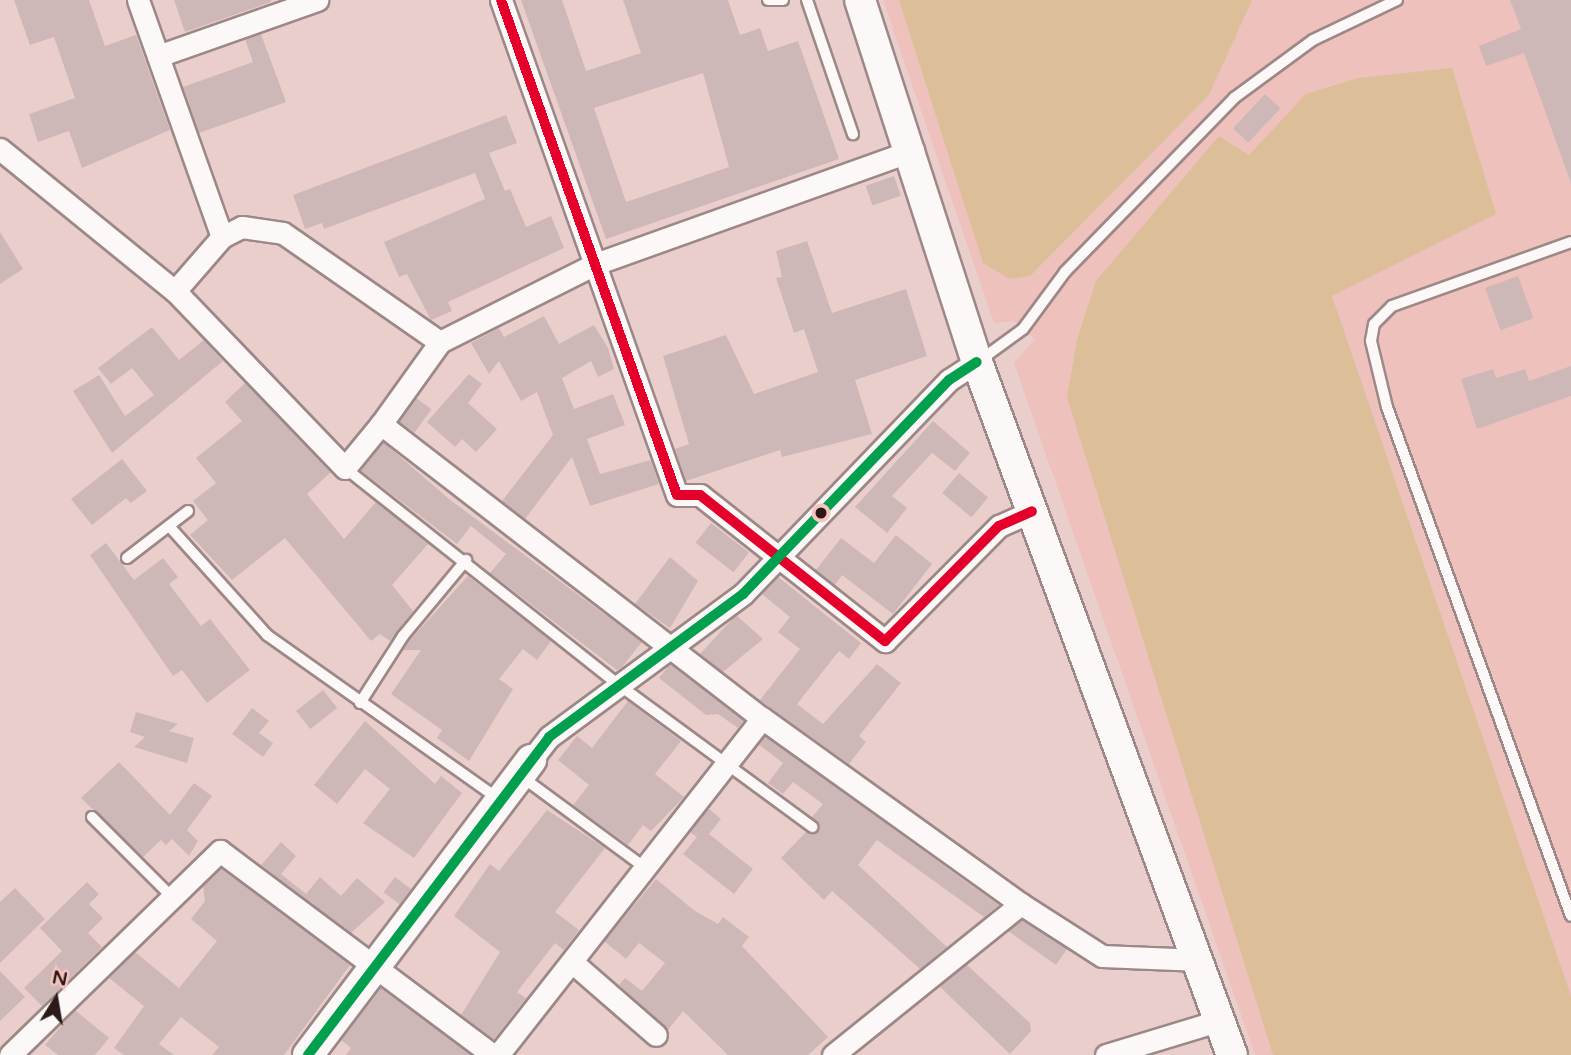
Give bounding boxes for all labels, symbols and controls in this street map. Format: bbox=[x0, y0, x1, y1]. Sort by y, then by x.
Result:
unlabelled marker bbox=[814, 506, 828, 520]
north arrow bbox=[21, 964, 91, 1034]
text: N bbox=[50, 966, 70, 991]

